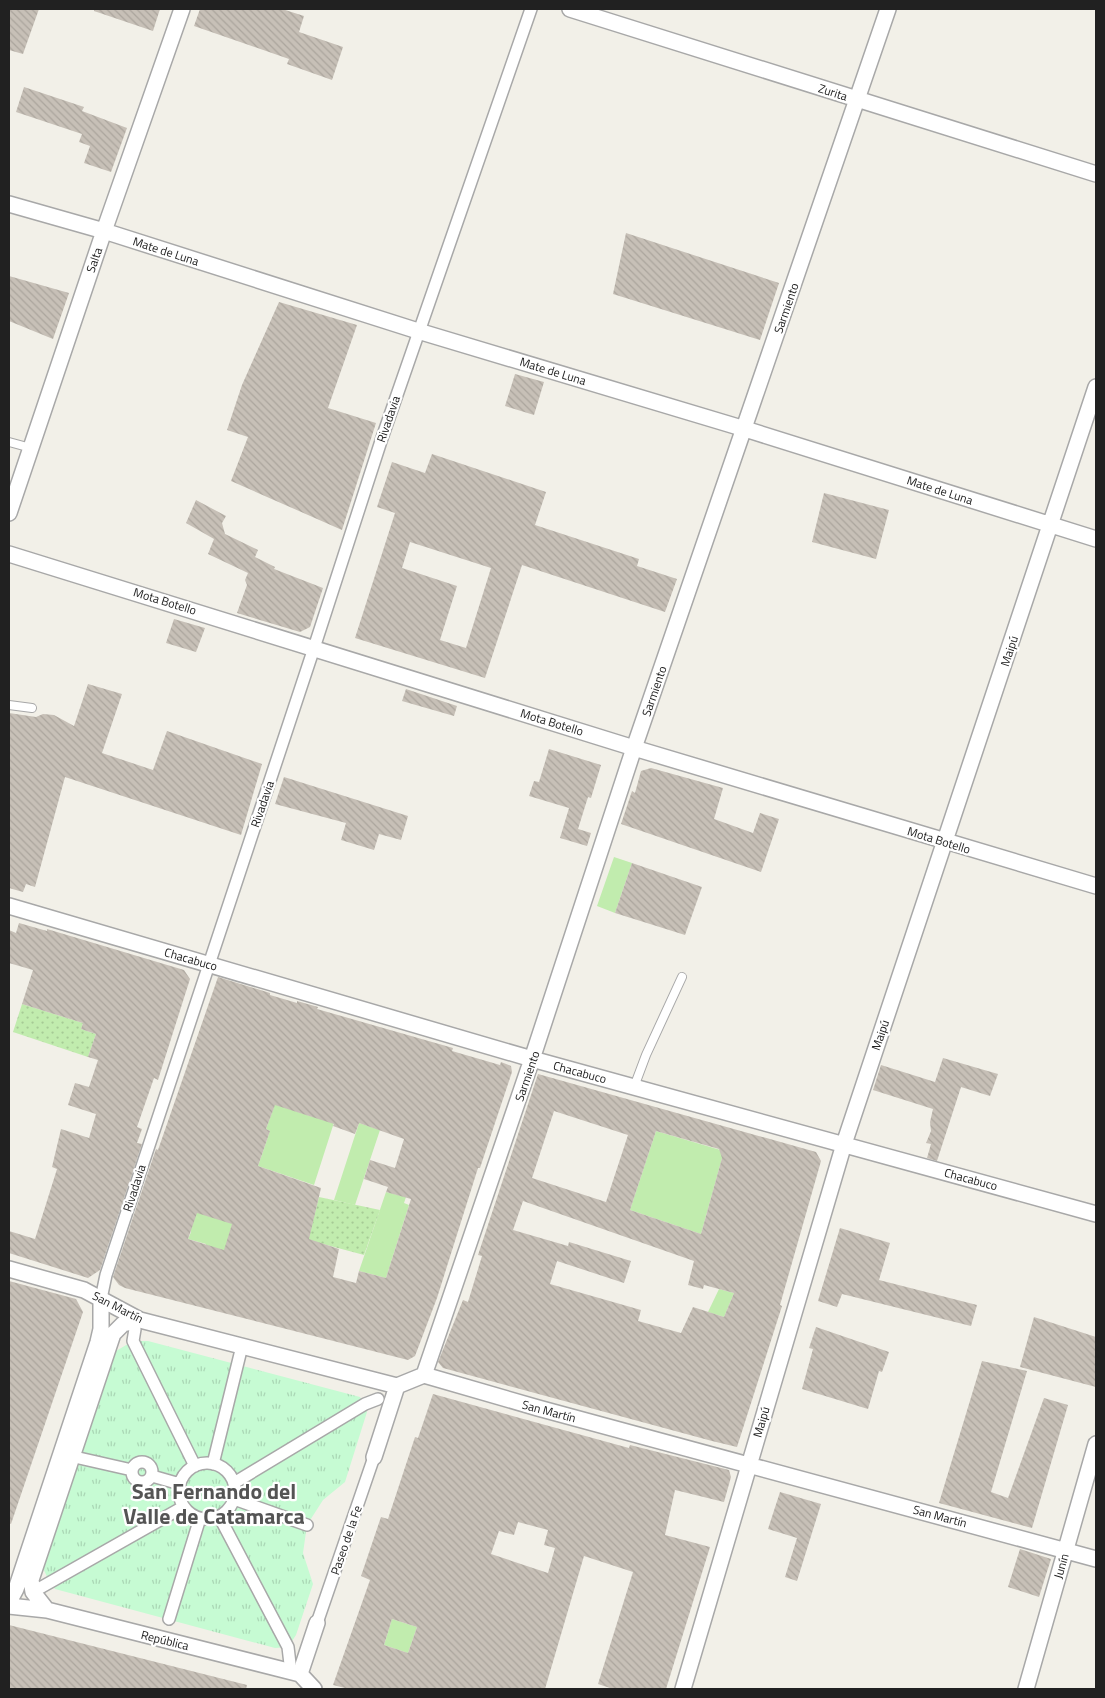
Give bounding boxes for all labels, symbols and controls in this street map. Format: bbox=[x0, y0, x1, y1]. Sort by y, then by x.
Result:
street label: Zurita bbox=[816, 78, 850, 106]
street label: Mate de Luna bbox=[130, 231, 202, 271]
street label: Salta bbox=[81, 245, 107, 275]
street label: Sarmiento bbox=[768, 280, 804, 336]
street label: Mate de Luna bbox=[517, 352, 589, 390]
street label: Rivadavia bbox=[371, 393, 405, 445]
street label: Mate de Luna bbox=[904, 470, 976, 510]
street label: Mota Botello bbox=[131, 582, 199, 620]
street label: Maipú bbox=[995, 633, 1023, 669]
street label: Sarmiento bbox=[636, 663, 672, 719]
street label: Mota Botello bbox=[518, 703, 586, 741]
street label: Rivadavia bbox=[245, 778, 279, 830]
street label: Mota Botello bbox=[905, 821, 973, 859]
street label: Chacabuco bbox=[162, 942, 220, 976]
street label: Maipú bbox=[866, 1017, 894, 1053]
street label: Sarmiento bbox=[509, 1048, 545, 1104]
street label: Chacabuco bbox=[551, 1056, 609, 1088]
street label: Rivadavia bbox=[117, 1162, 151, 1214]
street label: Chacabuco bbox=[942, 1163, 1000, 1195]
street label: San Martín bbox=[89, 1286, 147, 1328]
street label: San Martín bbox=[520, 1395, 578, 1427]
street label: Maipú bbox=[748, 1404, 774, 1440]
district label: San Fernando del Valle de Catamarca bbox=[123, 1474, 305, 1533]
street label: San Martín bbox=[911, 1500, 969, 1532]
street label: Paseo de la Fe bbox=[325, 1503, 367, 1577]
street label: Junín bbox=[1048, 1551, 1074, 1581]
street label: República bbox=[139, 1625, 191, 1655]

